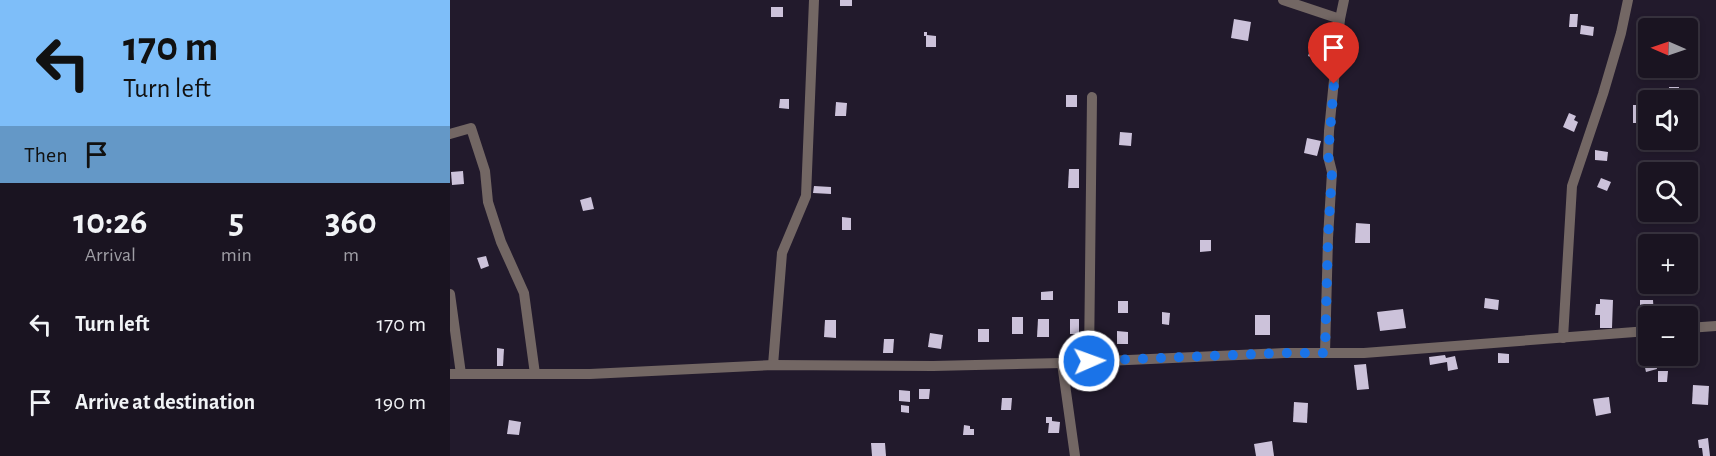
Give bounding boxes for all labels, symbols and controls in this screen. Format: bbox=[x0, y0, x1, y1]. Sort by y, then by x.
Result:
north arrow bbox=[1638, 18, 1698, 78]
map controls bbox=[1638, 18, 1698, 366]
pin bbox=[1308, 22, 1359, 84]
icon: left bbox=[24, 24, 102, 102]
text: 170 m bbox=[123, 26, 218, 68]
icon: arrive bbox=[1317, 31, 1350, 64]
text: Turn left bbox=[123, 75, 211, 102]
button: sound bbox=[1638, 90, 1698, 150]
icon: arrive bbox=[80, 138, 113, 171]
text: Then bbox=[24, 144, 68, 166]
button: search bbox=[1638, 162, 1698, 222]
text: 10:26 bbox=[73, 204, 148, 240]
text: 5 bbox=[229, 204, 244, 240]
text: 360 bbox=[325, 204, 377, 240]
button: + bbox=[1638, 234, 1698, 294]
text: Arrival bbox=[85, 245, 136, 265]
text: min bbox=[221, 245, 252, 265]
text: m bbox=[343, 245, 359, 265]
button: − bbox=[1638, 306, 1698, 366]
icon: left bbox=[24, 308, 57, 341]
text: Turn left bbox=[75, 313, 149, 335]
text: 170 m bbox=[376, 313, 426, 335]
position arrow bbox=[1057, 329, 1121, 393]
icon: arrive bbox=[24, 386, 57, 419]
text: Arrive at destination bbox=[75, 391, 255, 413]
text: 190 m bbox=[375, 391, 426, 413]

